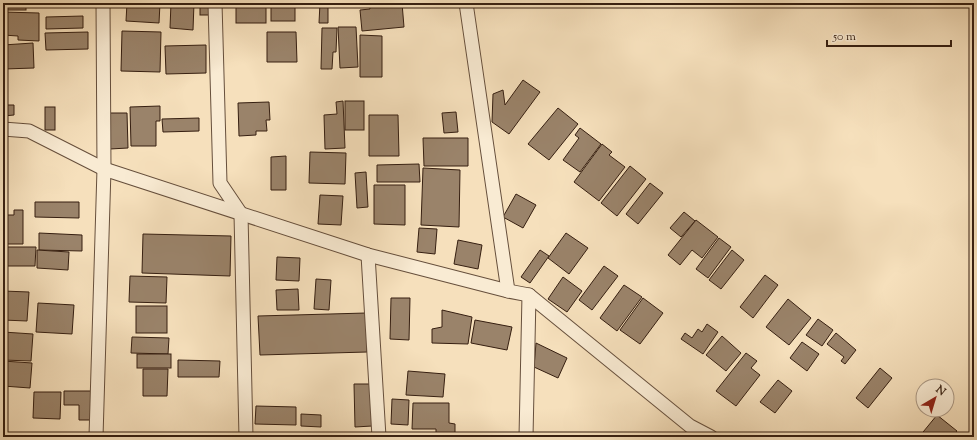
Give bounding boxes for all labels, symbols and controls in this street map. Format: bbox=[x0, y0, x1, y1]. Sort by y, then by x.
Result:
scale bar bbox=[827, 22, 951, 48]
text: 50 m bbox=[832, 28, 856, 46]
north arrow bbox=[915, 378, 955, 418]
text: N bbox=[931, 381, 949, 400]

